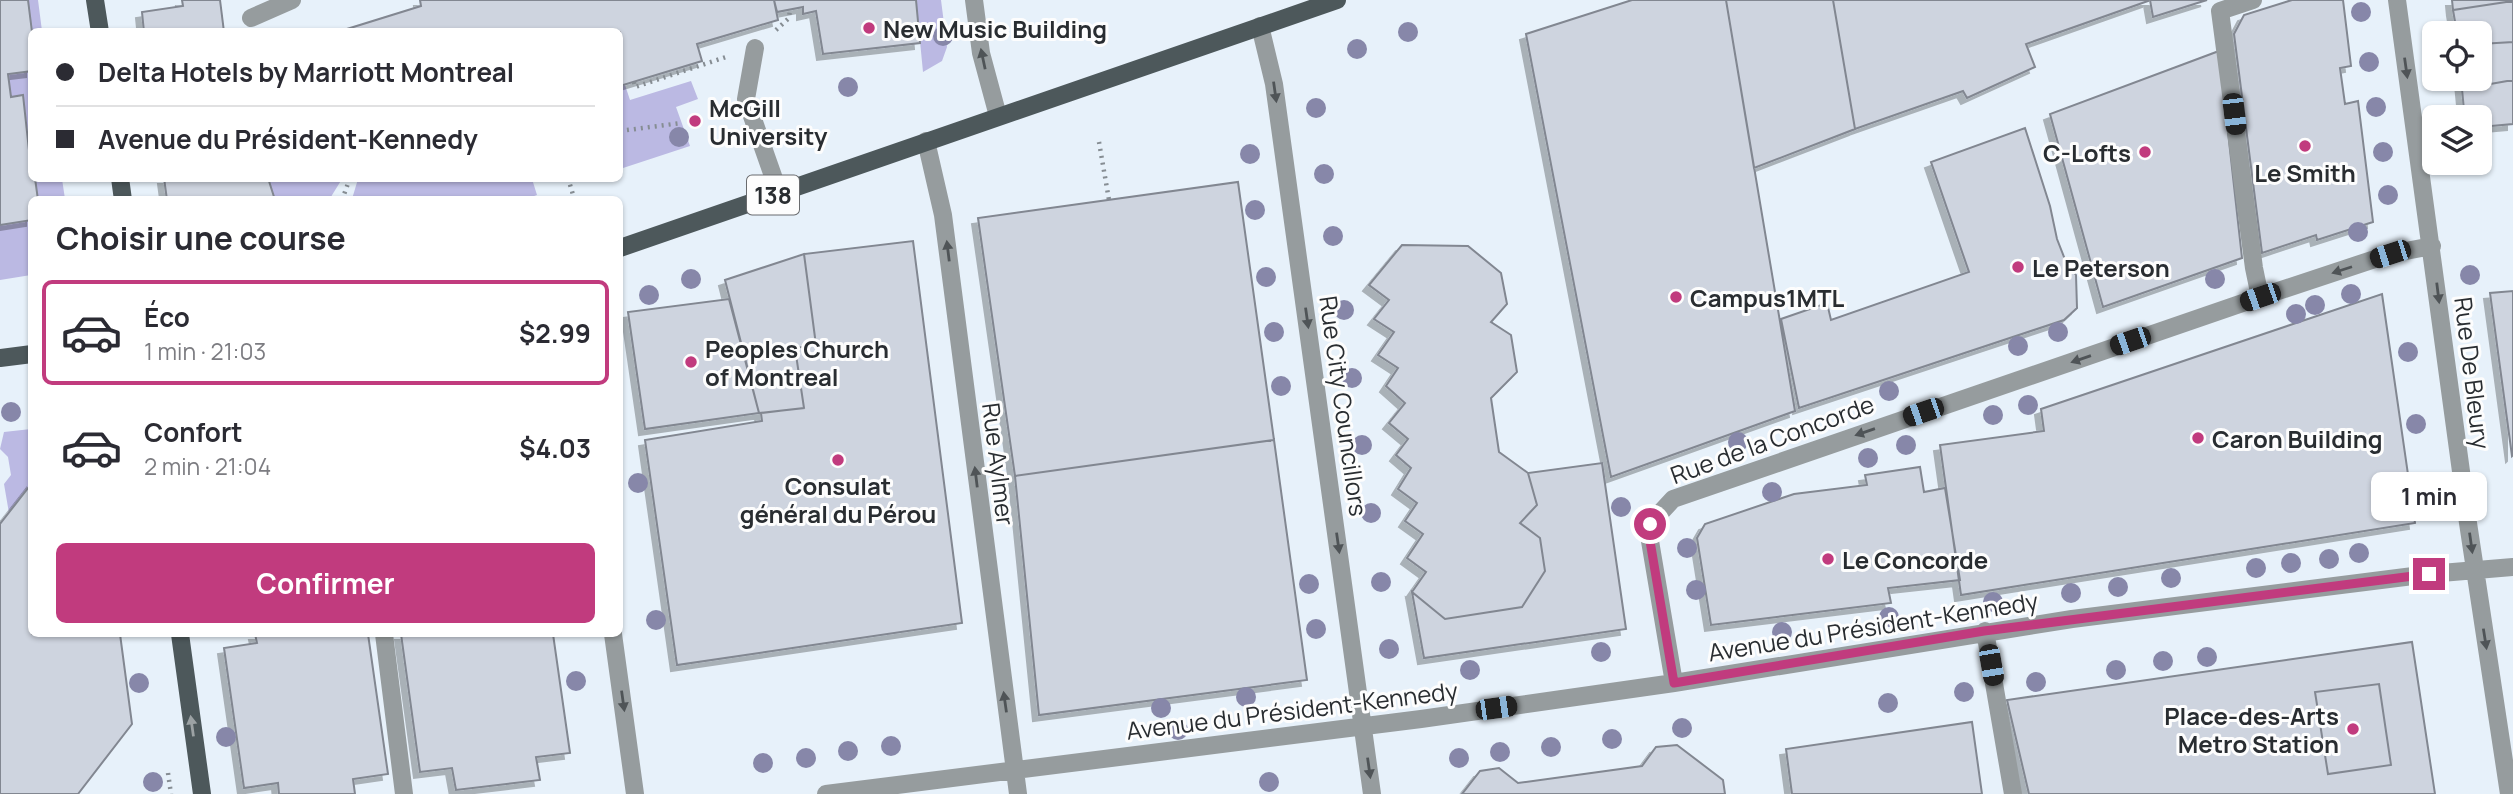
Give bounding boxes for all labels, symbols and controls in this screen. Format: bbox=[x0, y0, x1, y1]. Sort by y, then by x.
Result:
place label: New Music Building bbox=[883, 12, 1107, 45]
marker: New Music Building bbox=[861, 20, 877, 36]
map controls bbox=[2422, 21, 2492, 175]
button: locate bbox=[2422, 21, 2492, 91]
one-way arrow bbox=[977, 47, 988, 69]
text: Delta Hotels by Marriott Montreal bbox=[98, 54, 514, 90]
one-way arrow bbox=[2401, 57, 2412, 79]
one-way arrow bbox=[1270, 81, 1281, 103]
place label: McGill University bbox=[709, 91, 828, 152]
car bbox=[2222, 92, 2247, 136]
button: layers bbox=[2422, 105, 2492, 175]
marker: McGill University bbox=[687, 113, 703, 129]
text: Avenue du Président-Kennedy bbox=[98, 121, 478, 157]
place label: C-Lofts bbox=[2043, 136, 2131, 169]
marker: Le Smith bbox=[2297, 138, 2313, 154]
marker: C-Lofts bbox=[2137, 144, 2153, 160]
place label: Le Smith bbox=[2254, 156, 2356, 189]
road number: 138 bbox=[747, 176, 799, 214]
text: Choisir une course bbox=[56, 216, 346, 260]
car bbox=[2367, 238, 2414, 270]
one-way arrow bbox=[942, 240, 953, 262]
place label: Le Peterson bbox=[2032, 251, 2170, 284]
marker: Le Peterson bbox=[2010, 259, 2026, 275]
one-way arrow bbox=[2332, 265, 2353, 276]
car bbox=[2237, 280, 2284, 314]
place label: Campus1MTL bbox=[1690, 281, 1845, 314]
one-way arrow bbox=[2433, 282, 2444, 304]
marker: Campus1MTL bbox=[1668, 289, 1684, 305]
street label: Rue City Councillors bbox=[1312, 294, 1376, 518]
street label: Rue De Bleury bbox=[2447, 295, 2499, 451]
text: Éco bbox=[144, 299, 190, 335]
icon: car bbox=[60, 301, 123, 364]
one-way arrow bbox=[1301, 307, 1312, 329]
text: $2.99 bbox=[519, 315, 591, 351]
car bbox=[2107, 324, 2154, 358]
place label: Peoples Church of Montreal bbox=[705, 332, 889, 393]
text: 1 min · 21:03 bbox=[144, 335, 266, 367]
marker: Peoples Church of Montreal bbox=[683, 354, 699, 370]
one-way arrow bbox=[2070, 354, 2091, 364]
street label: Rue de la Concorde bbox=[1666, 387, 1878, 491]
car bbox=[1900, 395, 1947, 429]
street label: Rue Aylmer bbox=[975, 401, 1023, 528]
text: Confort bbox=[144, 414, 243, 450]
icon: car bbox=[60, 416, 123, 479]
place label: Caron Building bbox=[2212, 422, 2383, 455]
one-way arrow bbox=[1855, 427, 1876, 438]
text: $4.03 bbox=[519, 430, 591, 466]
marker: Caron Building bbox=[2190, 430, 2206, 446]
text: 2 min · 21:04 bbox=[144, 450, 271, 482]
marker: Consulat général du Pérou bbox=[830, 452, 846, 468]
one-way arrow bbox=[971, 465, 982, 487]
place label: Consulat général du Pérou bbox=[740, 469, 936, 530]
callout: 1 min bbox=[2371, 472, 2487, 522]
text: 1 min bbox=[2401, 480, 2457, 512]
route start bbox=[1634, 508, 1666, 540]
one-way arrow bbox=[1332, 532, 1343, 554]
one-way arrow bbox=[2466, 532, 2477, 554]
button: Confirmer bbox=[56, 543, 595, 623]
place label: Le Concorde bbox=[1842, 543, 1988, 576]
marker: Le Concorde bbox=[1820, 551, 1836, 567]
route end bbox=[2413, 558, 2445, 590]
street label: Avenue du Président-Kennedy bbox=[1706, 584, 2041, 668]
one-way arrow bbox=[2480, 628, 2491, 650]
car bbox=[1978, 642, 2005, 688]
street label: Avenue du Président-Kennedy bbox=[1124, 673, 1460, 747]
one-way arrow bbox=[617, 690, 628, 712]
one-way arrow bbox=[1000, 691, 1011, 713]
car bbox=[1474, 695, 1519, 721]
place label: Place-des-Arts Metro Station bbox=[2164, 699, 2339, 760]
one-way arrow bbox=[187, 715, 198, 737]
marker: Place-des-Arts Metro Station bbox=[2345, 721, 2361, 737]
one-way arrow bbox=[1364, 757, 1375, 779]

